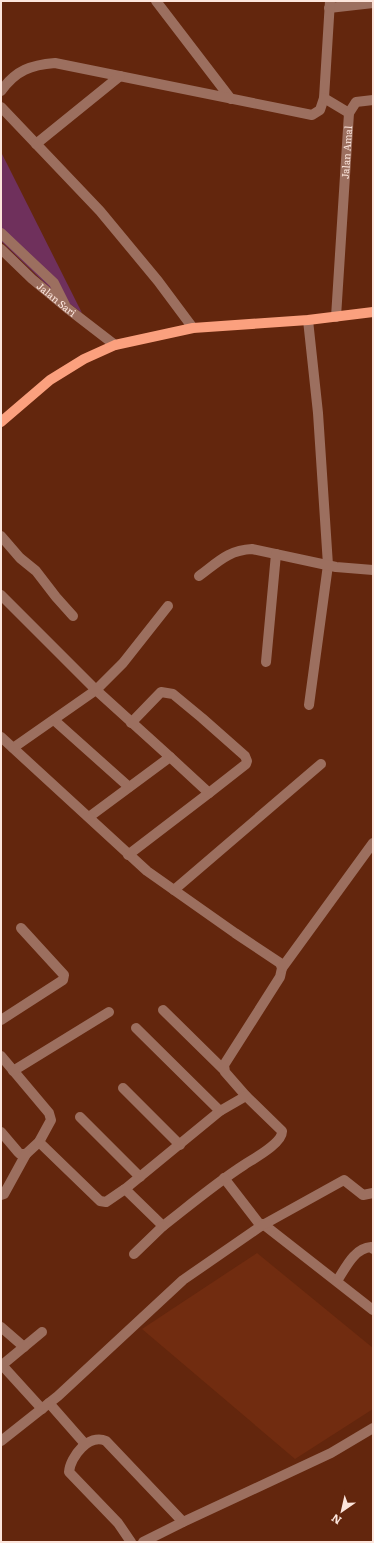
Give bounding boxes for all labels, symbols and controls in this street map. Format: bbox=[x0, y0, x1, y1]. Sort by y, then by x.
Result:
street label: Jalan Amal bbox=[337, 125, 355, 179]
street label: Jalan Sari bbox=[34, 278, 80, 320]
north arrow bbox=[322, 1491, 362, 1531]
text: N bbox=[328, 1511, 344, 1529]

